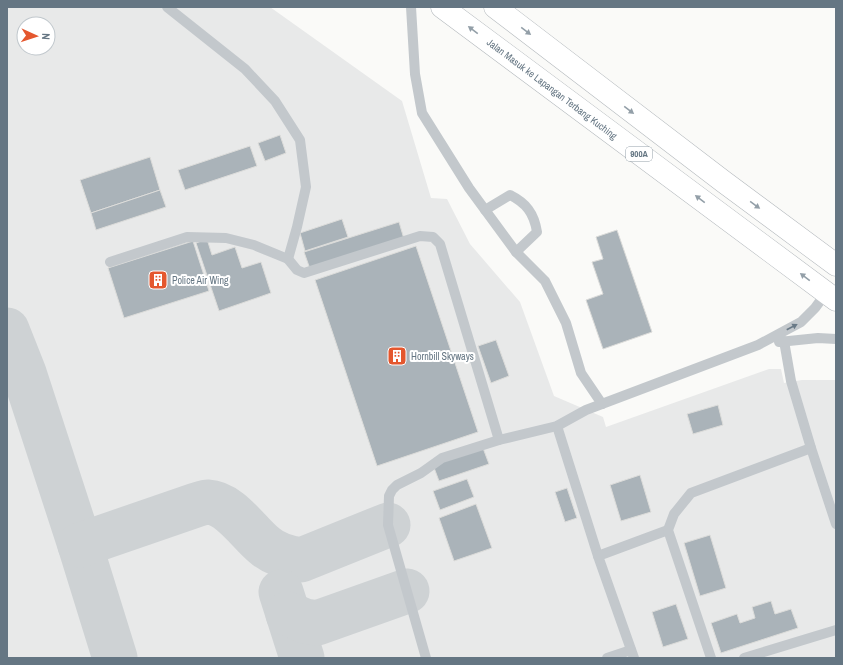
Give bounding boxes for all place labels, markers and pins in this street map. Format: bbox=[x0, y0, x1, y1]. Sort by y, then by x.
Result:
building icon: Police Air Wing bbox=[147, 269, 169, 291]
place label: Police Air Wing bbox=[172, 274, 229, 287]
building icon: Hornbill Skyways bbox=[386, 345, 408, 367]
place label: Hornbill Skyways bbox=[411, 350, 474, 363]

